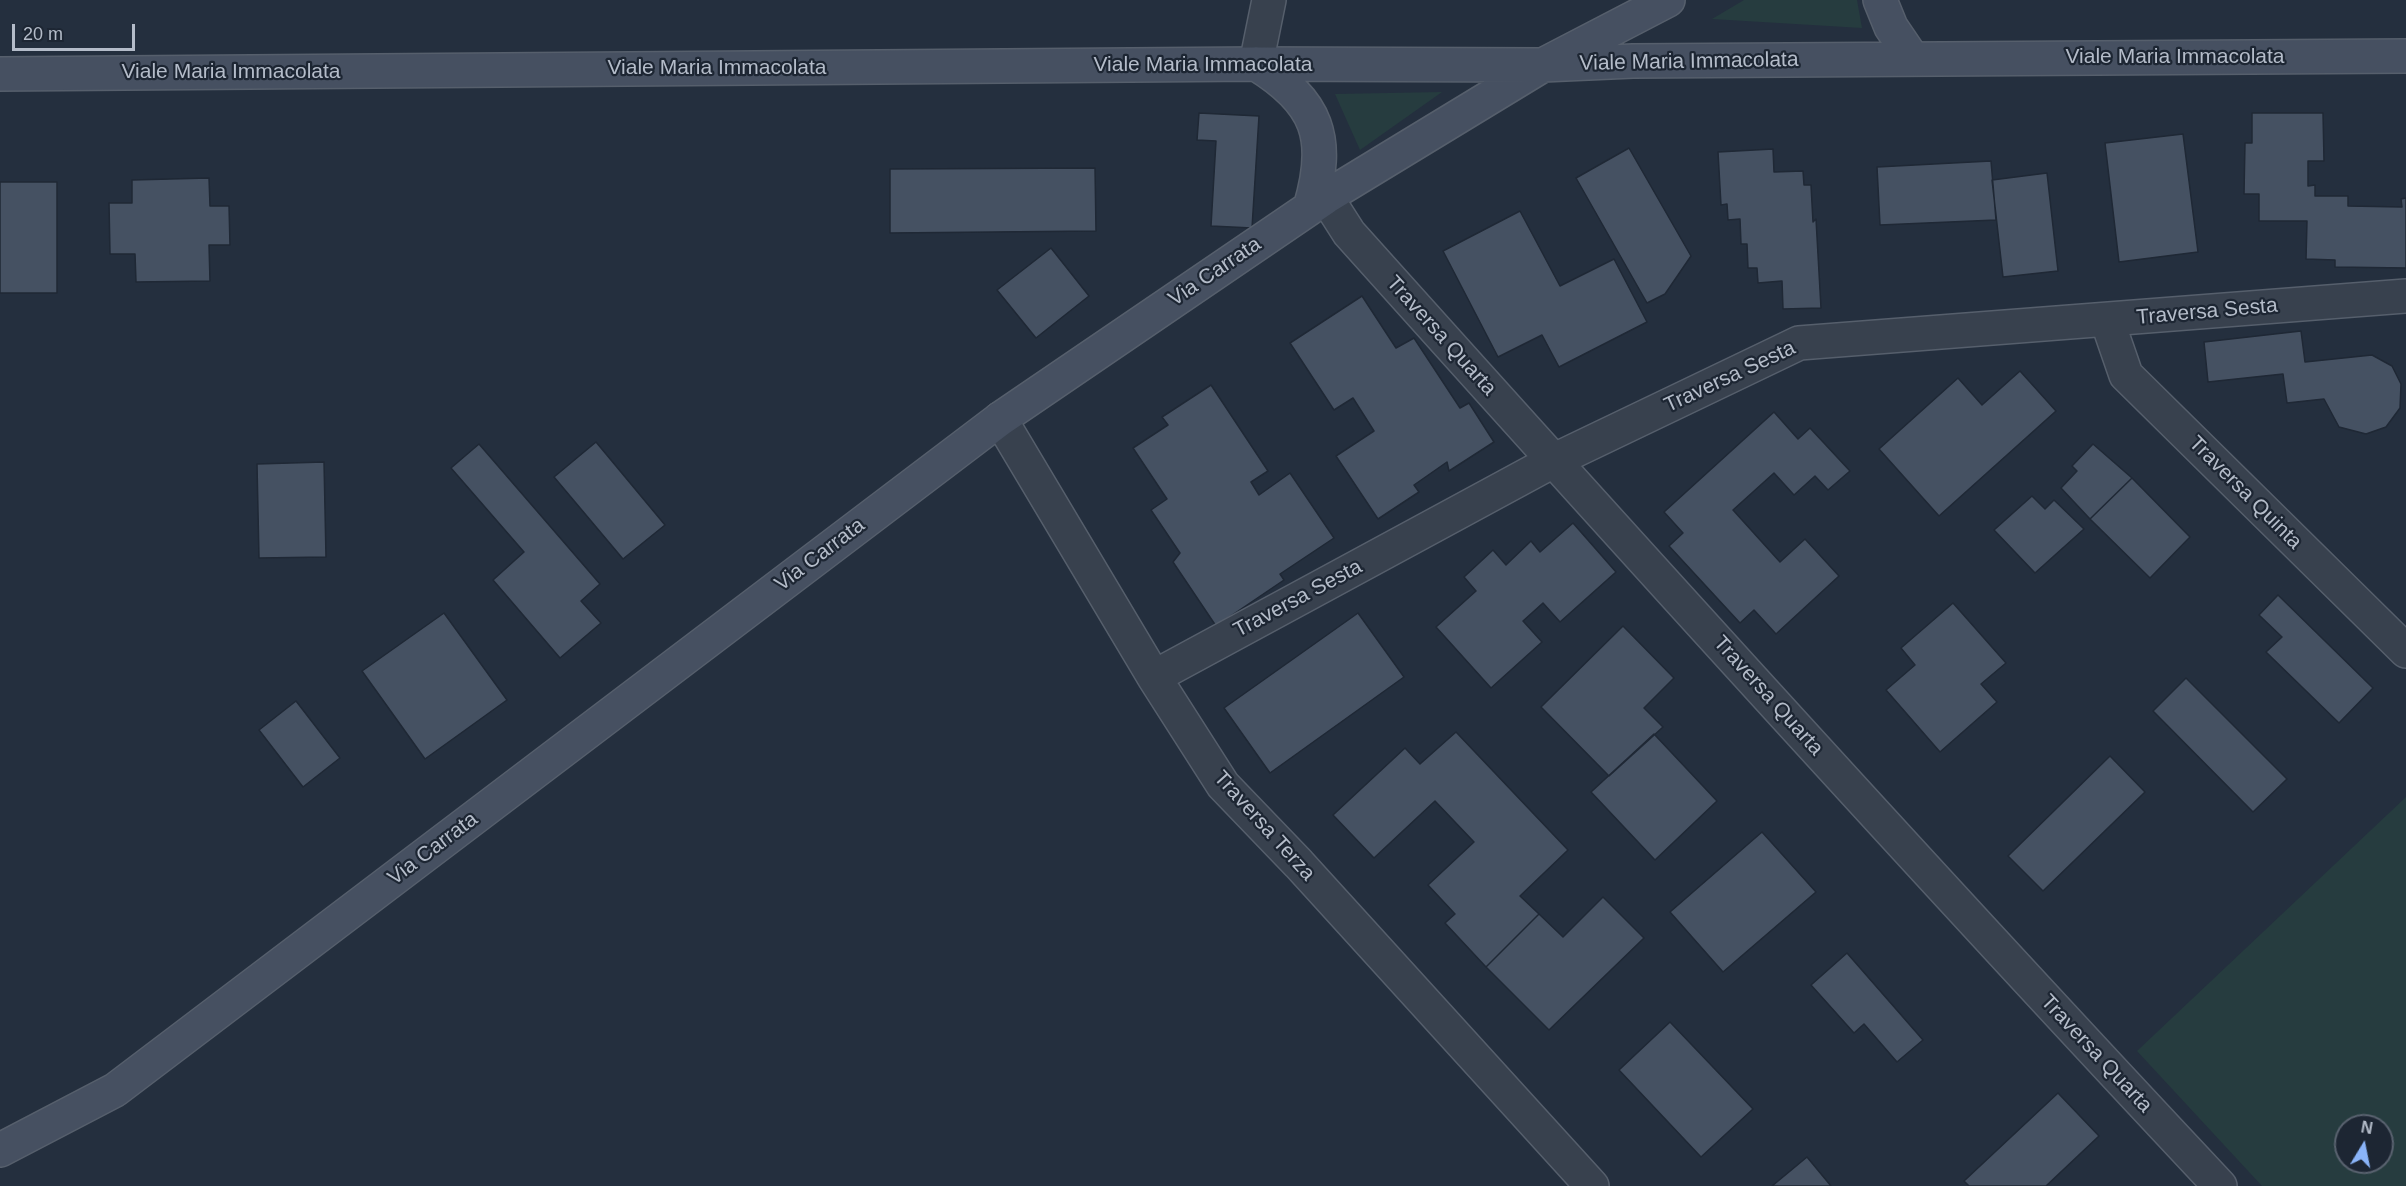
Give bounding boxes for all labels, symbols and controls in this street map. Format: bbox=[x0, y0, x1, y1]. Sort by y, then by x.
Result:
scale bar bbox=[15, 12, 138, 50]
text: 20 m bbox=[23, 24, 63, 44]
street label: Viale Maria Immacolata bbox=[2065, 44, 2285, 70]
street label: Viale Maria Immacolata bbox=[1579, 47, 1799, 77]
street label: Viale Maria Immacolata bbox=[1093, 52, 1313, 78]
street label: Viale Maria Immacolata bbox=[607, 55, 827, 81]
street label: Viale Maria Immacolata bbox=[121, 59, 341, 85]
street label: Via Carrata bbox=[1164, 232, 1266, 312]
street label: Traversa Quarta bbox=[1381, 271, 1501, 401]
street label: Traversa Sesta bbox=[2135, 293, 2279, 331]
street label: Traversa Sesta bbox=[1661, 336, 1799, 418]
street label: Traversa Quinta bbox=[2183, 431, 2307, 555]
street label: Via Carrata bbox=[770, 513, 870, 597]
street label: Traversa Sesta bbox=[1230, 555, 1366, 643]
street label: Traversa Quarta bbox=[1708, 631, 1828, 761]
street label: Traversa Terza bbox=[1208, 766, 1320, 886]
street label: Via Carrata bbox=[383, 807, 483, 891]
street label: Traversa Quarta bbox=[2035, 990, 2157, 1118]
north arrow bbox=[2334, 1114, 2394, 1174]
text: N bbox=[2360, 1118, 2374, 1137]

